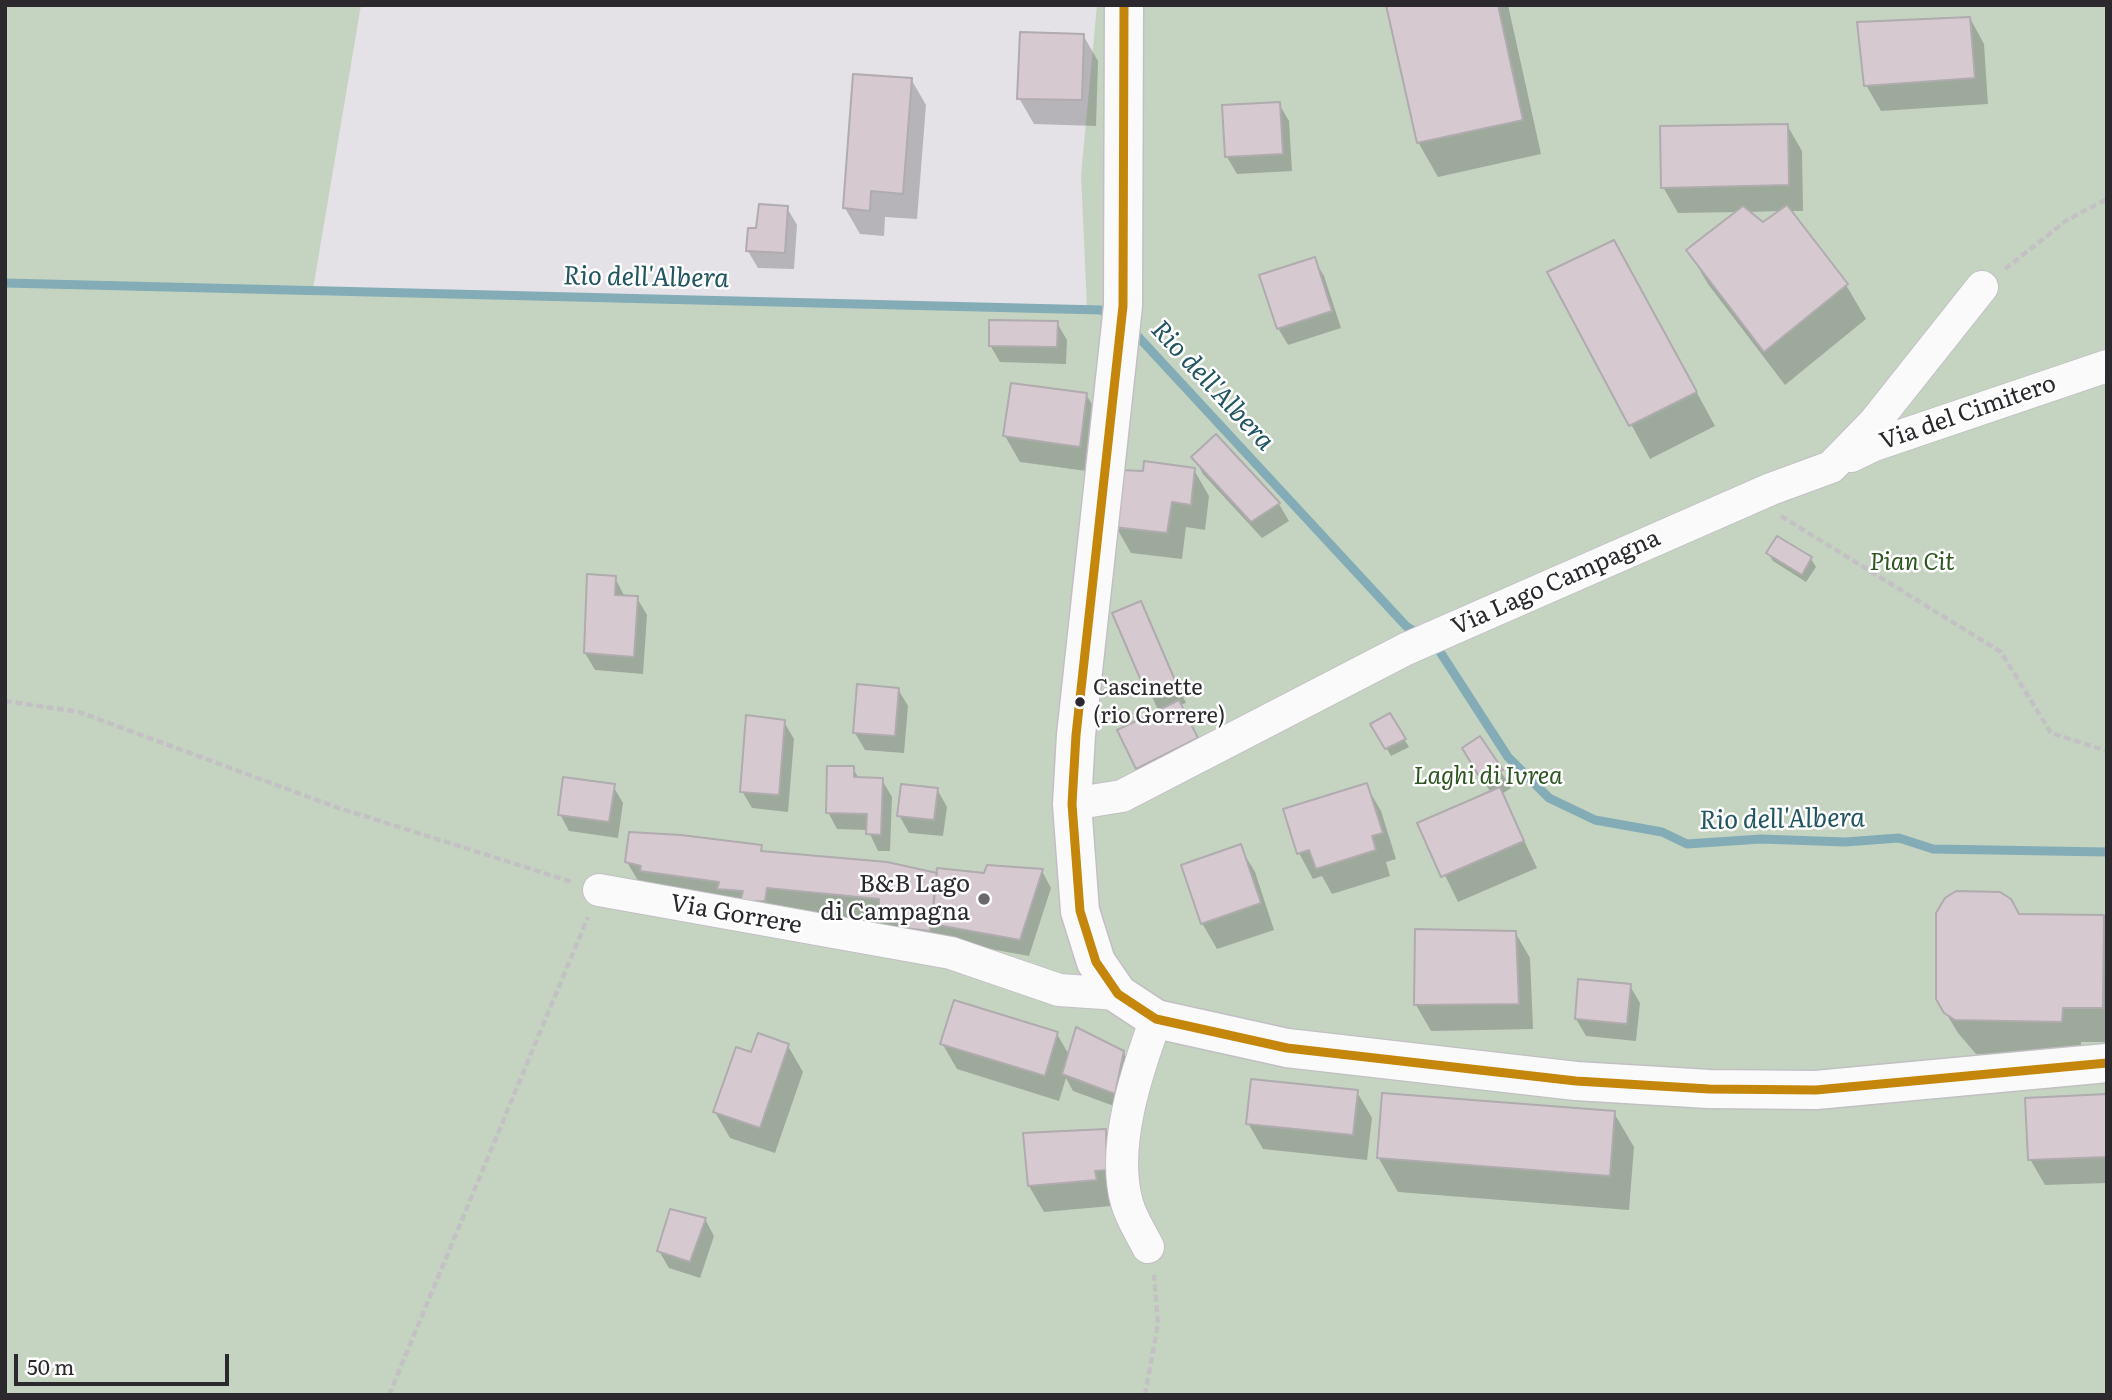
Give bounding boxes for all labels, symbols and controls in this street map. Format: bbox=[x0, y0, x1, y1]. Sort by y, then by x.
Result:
water label: Rio dell'Albera bbox=[563, 261, 729, 295]
water label: Rio dell'Albera bbox=[1144, 315, 1280, 457]
street label: Via del Cimitero bbox=[1876, 369, 2060, 457]
street label: Via Lago Campagna bbox=[1447, 524, 1665, 642]
park label: Pian Cit bbox=[1869, 549, 1955, 577]
place label: Cascinette (rio Gorrere) bbox=[1093, 676, 1225, 728]
marker: Cascinette (rio Gorrere) bbox=[1073, 695, 1087, 709]
park label: Laghi di Ivrea bbox=[1413, 763, 1563, 791]
water label: Rio dell'Albera bbox=[1699, 803, 1865, 837]
place label: B&B Lago di Campagna bbox=[820, 871, 970, 927]
street label: Via Gorrere bbox=[668, 889, 804, 941]
marker: B&B Lago di Campagna bbox=[976, 891, 992, 907]
scale bar bbox=[18, 1340, 233, 1384]
text: 50 m bbox=[27, 1350, 74, 1381]

